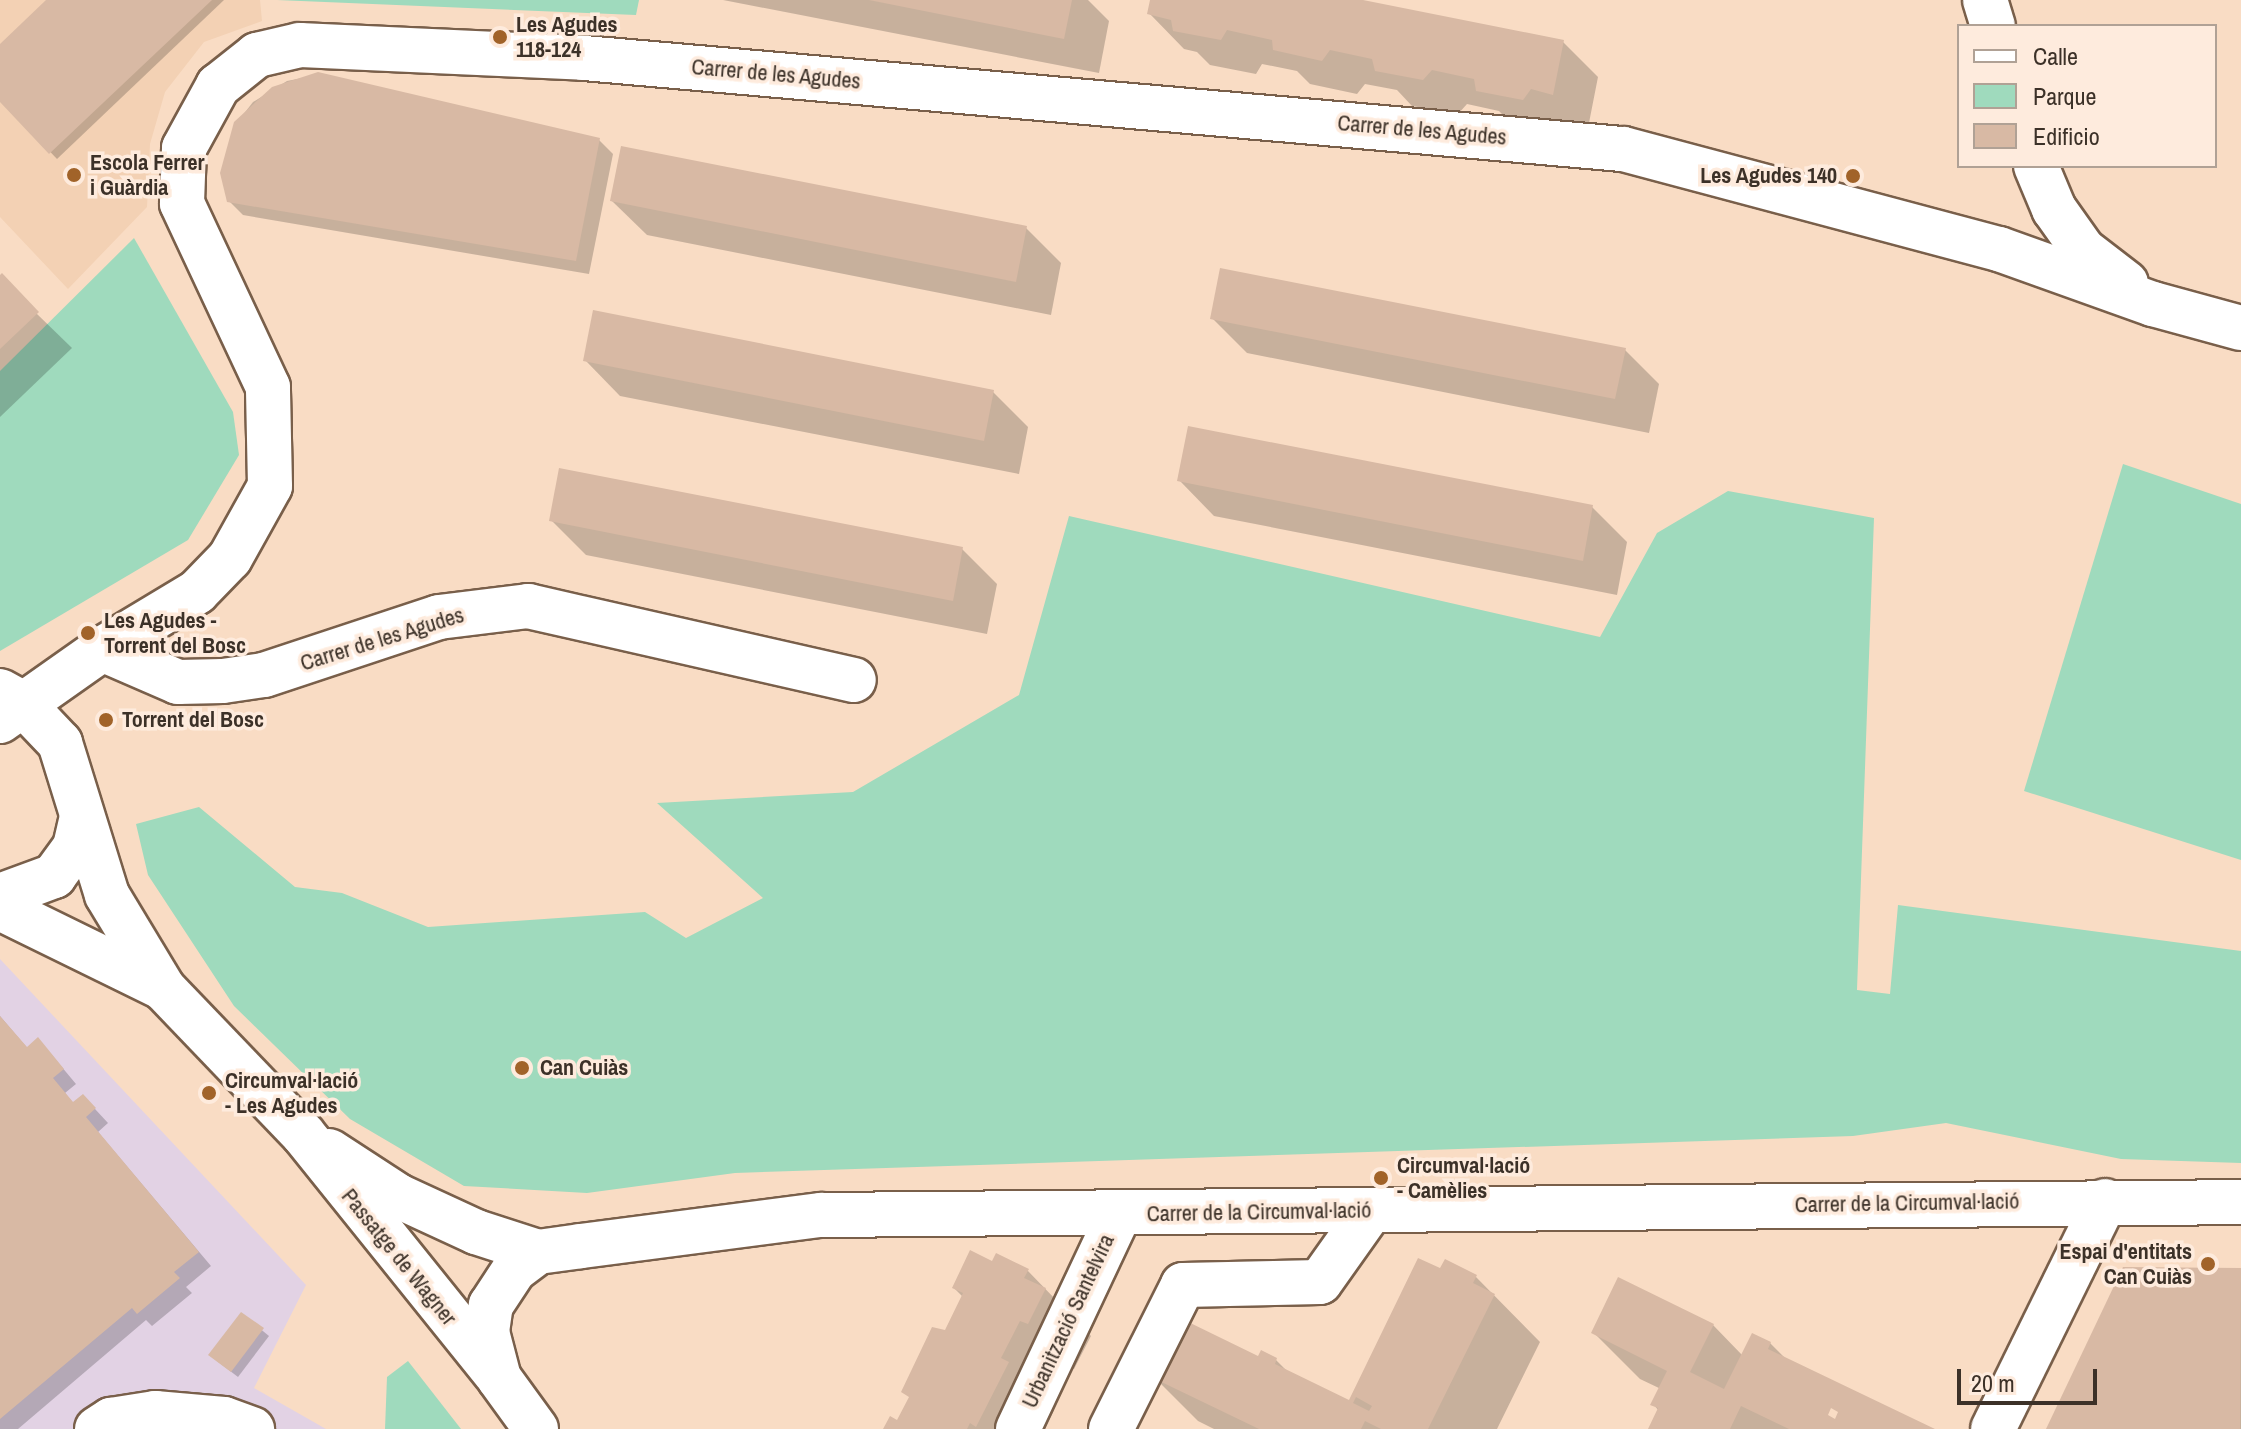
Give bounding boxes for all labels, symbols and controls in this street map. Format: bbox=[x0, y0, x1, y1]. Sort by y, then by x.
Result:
place label: Les Agudes 118-124 bbox=[516, 11, 618, 62]
legend bbox=[1957, 24, 2217, 168]
marker: Les Agudes 118-124 bbox=[491, 28, 509, 46]
text: Calle bbox=[2033, 40, 2078, 72]
street label: Carrer de les Agudes bbox=[690, 53, 862, 95]
text: Parque bbox=[2033, 80, 2096, 112]
street label: Carrer de les Agudes bbox=[1336, 109, 1508, 151]
text: Edificio bbox=[2033, 120, 2100, 152]
place label: Escola Ferrer i Guàrdia bbox=[90, 149, 204, 200]
place label: Les Agudes 140 bbox=[1700, 163, 1837, 189]
marker: Escola Ferrer i Guàrdia bbox=[65, 166, 83, 184]
marker: Les Agudes 140 bbox=[1844, 167, 1862, 185]
street label: Carrer de les Agudes bbox=[297, 601, 467, 677]
place label: Les Agudes - Torrent del Bosc bbox=[104, 607, 246, 658]
marker: Les Agudes - Torrent del Bosc bbox=[79, 624, 97, 642]
place label: Torrent del Bosc bbox=[122, 707, 264, 733]
marker: Torrent del Bosc bbox=[97, 711, 115, 729]
place label: Can Cuiàs bbox=[540, 1055, 628, 1081]
marker: Can Cuiàs bbox=[511, 1057, 533, 1079]
place label: Circumval·lació - Les Agudes bbox=[225, 1067, 358, 1118]
marker: Circumval·lació - Les Agudes bbox=[200, 1084, 218, 1102]
place label: Circumval·lació - Camèlies bbox=[1397, 1152, 1530, 1204]
marker: Circumval·lació - Camèlies bbox=[1372, 1169, 1390, 1187]
street label: Passatge de Wagner bbox=[336, 1183, 462, 1331]
street label: Carrer de la Circumval·lació bbox=[1795, 1188, 2019, 1218]
street label: Carrer de la Circumval·lació bbox=[1147, 1197, 1371, 1227]
street label: Urbanització Santelvira bbox=[1016, 1230, 1120, 1412]
place label: Espai d'entitats Can Cuiàs bbox=[2059, 1238, 2192, 1290]
marker: Espai d'entitats Can Cuiàs bbox=[2199, 1255, 2217, 1273]
scale bar bbox=[1961, 1353, 2101, 1403]
text: 20 m bbox=[1971, 1367, 2015, 1399]

